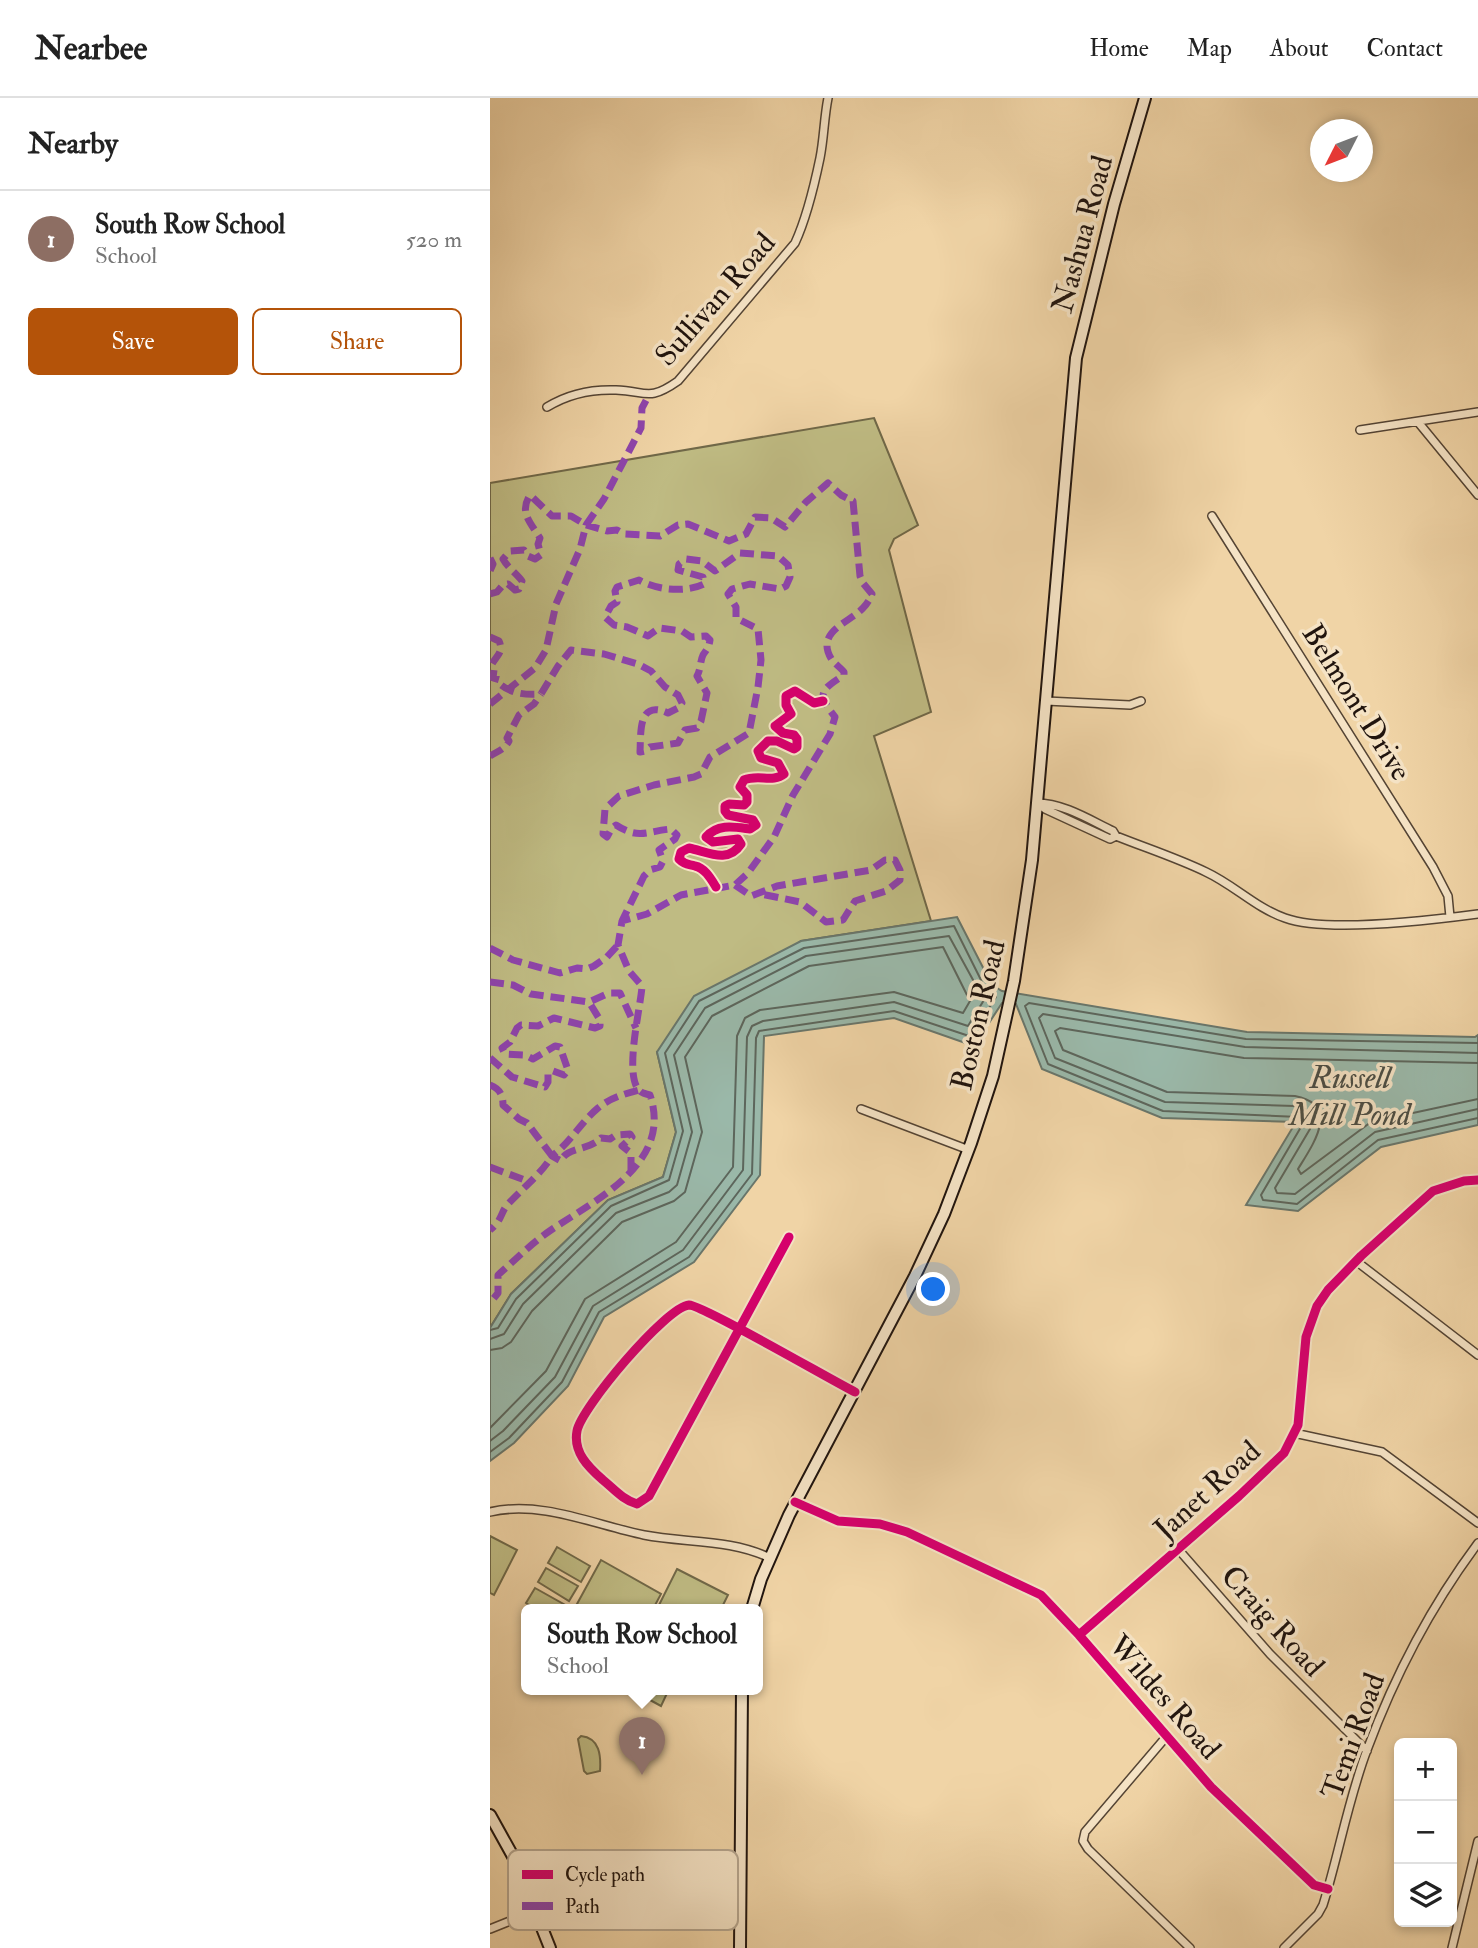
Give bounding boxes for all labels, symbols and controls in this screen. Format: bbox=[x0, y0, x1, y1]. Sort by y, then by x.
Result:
text: Nearbee bbox=[35, 28, 147, 69]
text: Home bbox=[1089, 33, 1149, 64]
text: Map bbox=[1187, 33, 1232, 64]
text: About bbox=[1270, 33, 1329, 64]
text: Contact bbox=[1367, 33, 1443, 64]
north arrow bbox=[1310, 119, 1373, 182]
text: Nearby bbox=[28, 125, 118, 162]
street label: Nashua Road bbox=[1044, 151, 1121, 317]
text: South Row School bbox=[95, 209, 285, 241]
text: 1 bbox=[47, 225, 55, 254]
text: 520 m bbox=[406, 225, 462, 254]
street label: Sullivan Road bbox=[647, 225, 784, 374]
text: School bbox=[95, 241, 157, 270]
button: Save bbox=[28, 308, 238, 375]
button: Share bbox=[252, 308, 462, 375]
street label: Belmont Drive bbox=[1294, 617, 1419, 787]
street label: Boston Road bbox=[943, 936, 1014, 1094]
water label: Russell Mill Pond bbox=[1287, 1058, 1413, 1135]
your location bbox=[916, 1272, 950, 1306]
street label: Janet Road bbox=[1146, 1433, 1268, 1548]
street label: Craig Road bbox=[1213, 1558, 1332, 1685]
popup bbox=[521, 1604, 763, 1695]
text: South Row School bbox=[547, 1619, 737, 1651]
street label: Wildes Road bbox=[1100, 1627, 1229, 1767]
text: School bbox=[547, 1651, 609, 1680]
street label: Temi Road bbox=[1314, 1668, 1393, 1804]
pin: 1 bbox=[619, 1717, 665, 1775]
map controls bbox=[1394, 1738, 1457, 1927]
button: + bbox=[1394, 1738, 1457, 1801]
button: − bbox=[1394, 1801, 1457, 1864]
legend bbox=[508, 1850, 738, 1930]
text: Cycle path bbox=[565, 1863, 645, 1888]
button: layers bbox=[1394, 1864, 1457, 1927]
text: Path bbox=[565, 1895, 600, 1919]

